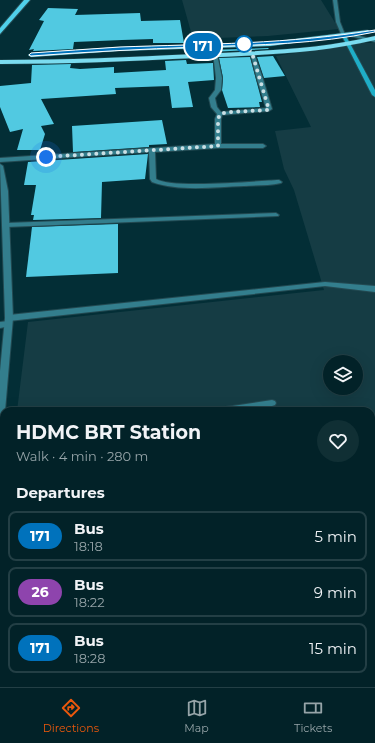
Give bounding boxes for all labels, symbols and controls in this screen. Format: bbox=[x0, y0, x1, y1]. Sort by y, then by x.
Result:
line badge: 171 bbox=[180, 33, 226, 59]
unlabelled marker bbox=[235, 35, 253, 53]
text: 171 bbox=[193, 37, 213, 55]
your location bbox=[36, 147, 56, 167]
map controls bbox=[323, 355, 363, 395]
button: layers bbox=[323, 355, 363, 395]
button: heart bbox=[317, 420, 359, 462]
text: HDMC BRT Station bbox=[16, 421, 201, 444]
text: Walk · 4 min · 280 m bbox=[16, 448, 148, 464]
text: Departures bbox=[16, 483, 105, 502]
text: Bus bbox=[74, 519, 104, 538]
text: 171 bbox=[30, 527, 50, 545]
text: 5 min bbox=[314, 527, 357, 546]
text: 18:18 bbox=[74, 538, 103, 554]
text: Bus bbox=[74, 575, 104, 594]
text: 26 bbox=[31, 583, 49, 601]
text: 9 min bbox=[314, 583, 357, 602]
text: 18:22 bbox=[74, 594, 105, 610]
text: Bus bbox=[74, 631, 104, 650]
text: 171 bbox=[30, 639, 50, 657]
text: 15 min bbox=[309, 639, 357, 658]
text: 18:28 bbox=[74, 650, 105, 666]
tab: Directions bbox=[43, 697, 99, 735]
tab: Map bbox=[184, 697, 209, 735]
tab: Tickets bbox=[294, 697, 332, 735]

